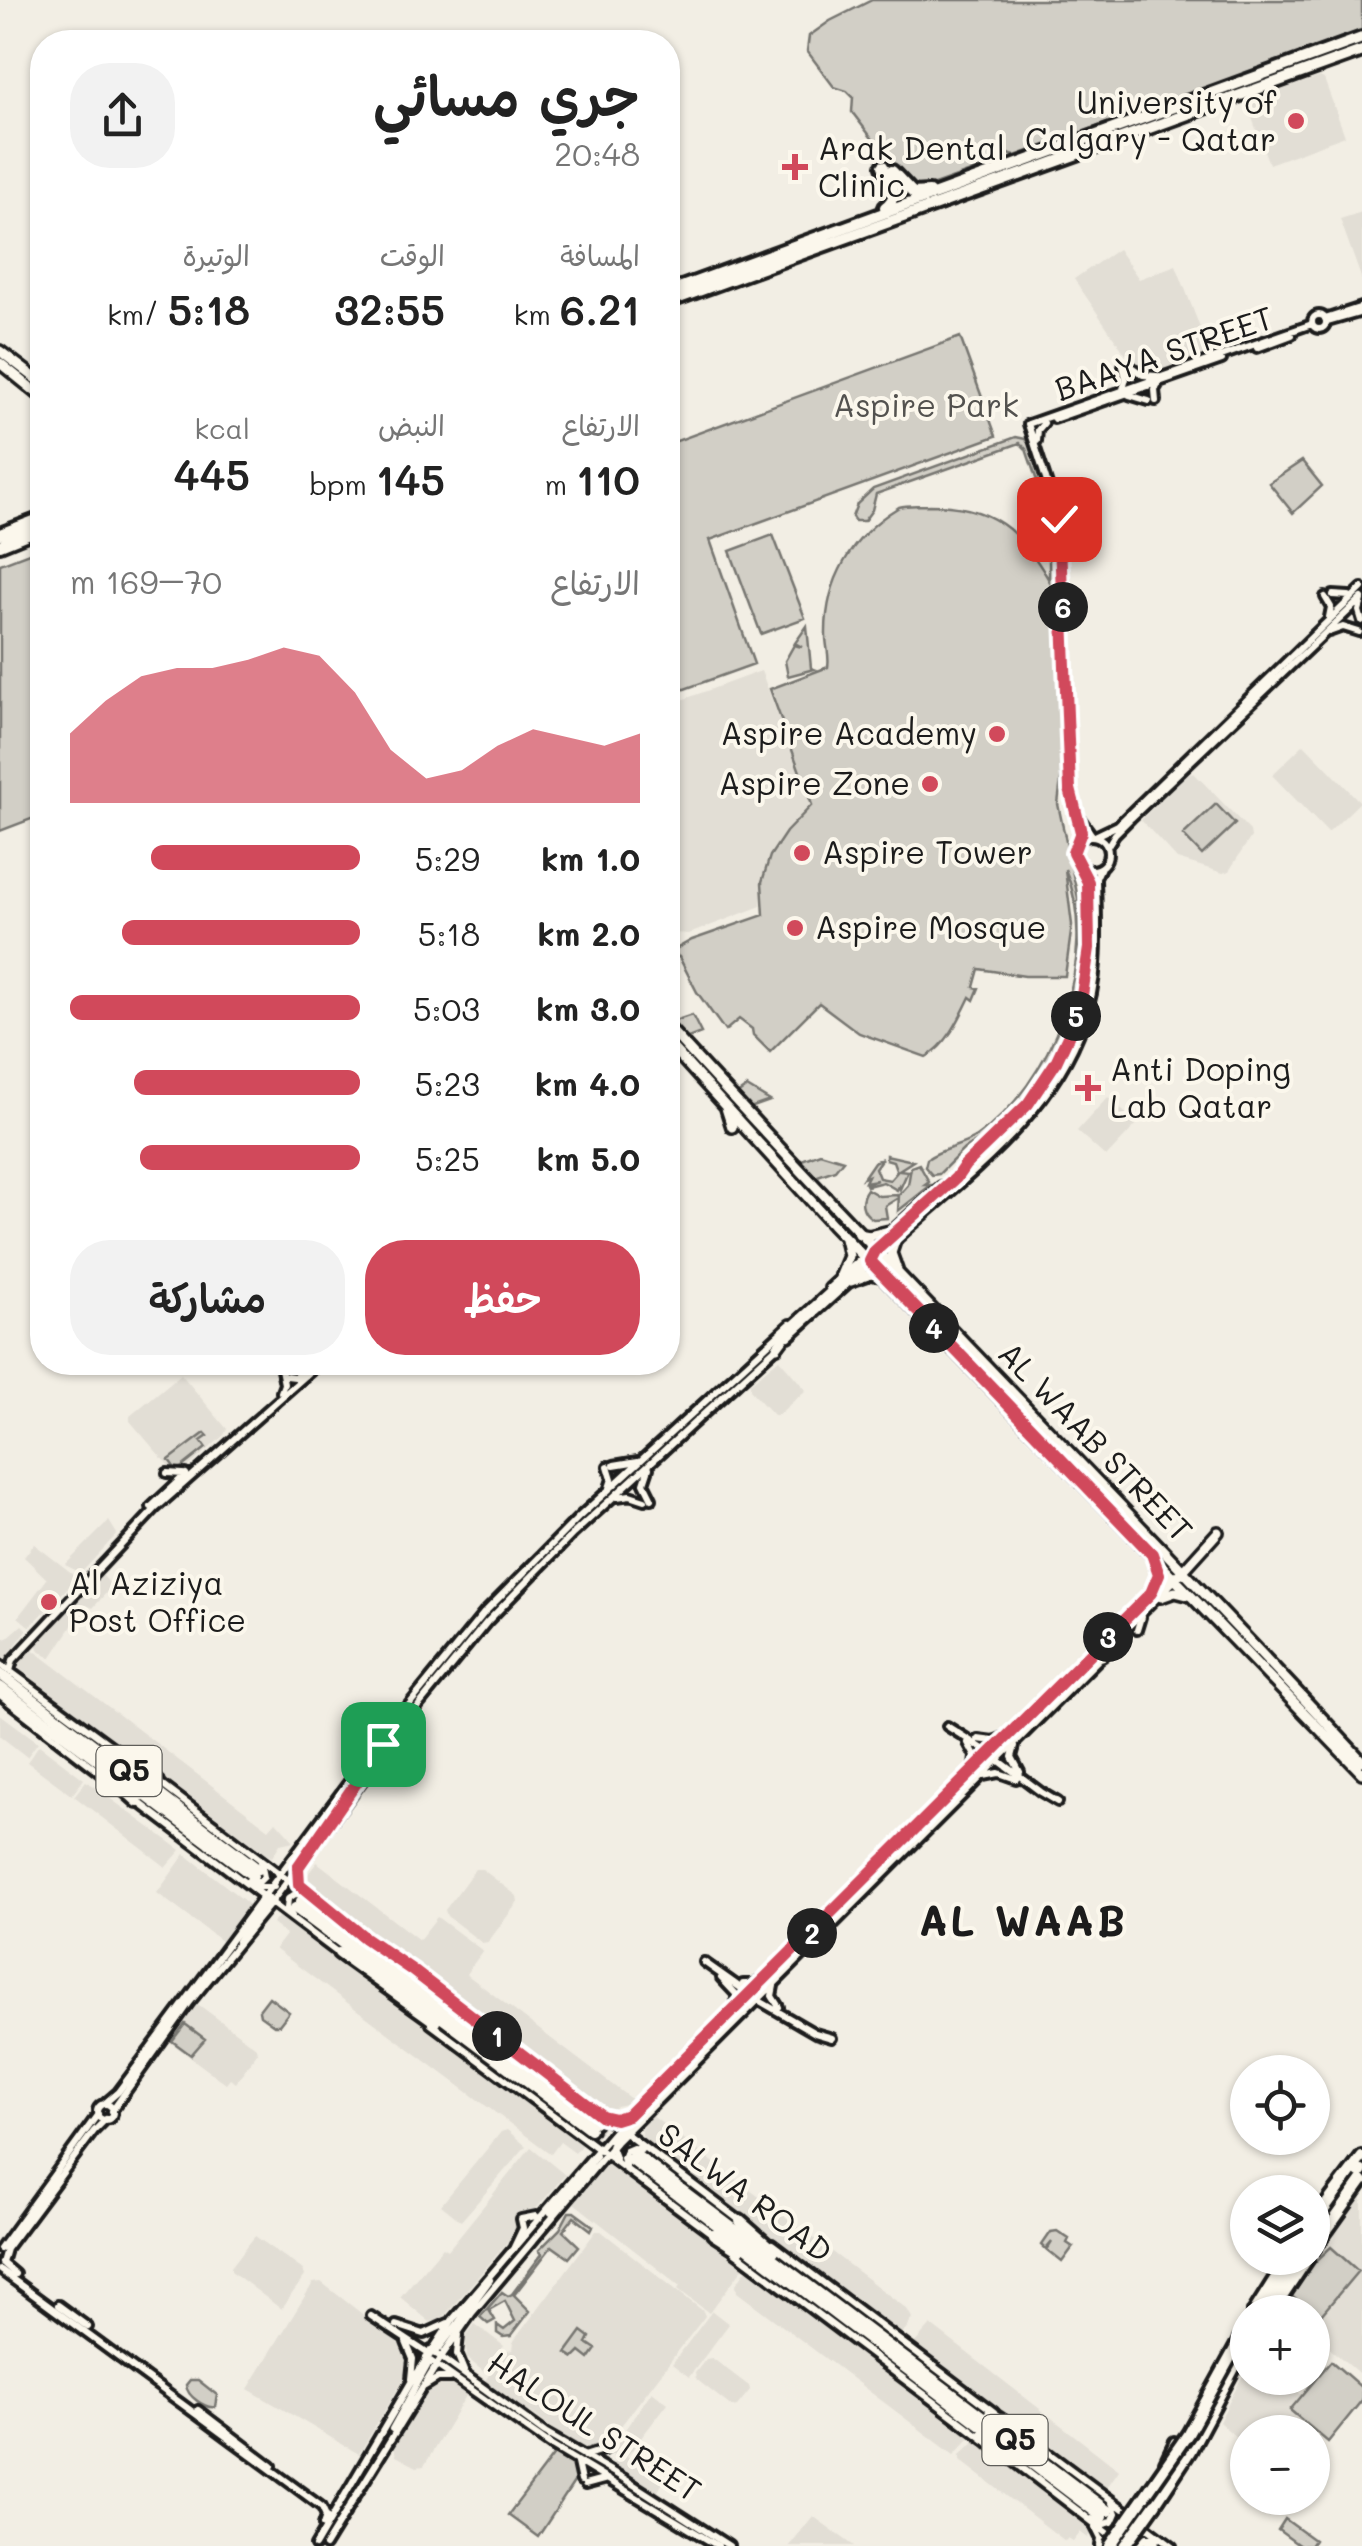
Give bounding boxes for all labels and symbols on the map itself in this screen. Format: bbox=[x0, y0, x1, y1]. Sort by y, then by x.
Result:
place label: University of Calgary - Qatar bbox=[1025, 80, 1277, 160]
marker: University of Calgary - Qatar bbox=[1285, 110, 1307, 132]
place label: Arak Dental Clinic bbox=[818, 126, 1005, 205]
marker: Arak Dental Clinic bbox=[782, 154, 808, 180]
street label: BAAYA STREET bbox=[1049, 295, 1278, 409]
park label: Aspire Park bbox=[833, 383, 1019, 425]
pin bbox=[1017, 477, 1102, 562]
pin: 6 bbox=[1038, 582, 1088, 632]
place label: Aspire Academy bbox=[720, 711, 977, 754]
marker: Aspire Academy bbox=[986, 723, 1008, 745]
place label: Aspire Zone bbox=[719, 761, 910, 803]
marker: Aspire Zone bbox=[919, 773, 941, 795]
place label: Aspire Tower bbox=[822, 830, 1033, 872]
marker: Aspire Tower bbox=[791, 842, 813, 864]
place label: Aspire Mosque bbox=[815, 905, 1046, 947]
marker: Aspire Mosque bbox=[784, 917, 806, 939]
pin: 5 bbox=[1051, 991, 1101, 1041]
place label: Anti Doping Lab Qatar bbox=[1110, 1047, 1291, 1126]
marker: Anti Doping Lab Qatar bbox=[1075, 1075, 1101, 1101]
pin: 4 bbox=[909, 1303, 959, 1353]
street label: AL WAAB STREET bbox=[990, 1332, 1203, 1550]
place label: Al Aziziya Post Office bbox=[69, 1561, 246, 1640]
marker: Al Aziziya Post Office bbox=[38, 1591, 60, 1613]
pin: 3 bbox=[1083, 1612, 1133, 1662]
pin bbox=[341, 1702, 426, 1787]
road number: Q5 bbox=[96, 1746, 162, 1796]
district label: AL WAAB bbox=[919, 1892, 1127, 1947]
pin: 2 bbox=[787, 1908, 837, 1958]
pin: 1 bbox=[472, 2011, 522, 2061]
street label: SALWA ROAD bbox=[651, 2112, 842, 2271]
street label: HALOUL STREET bbox=[480, 2341, 710, 2510]
road number: Q5 bbox=[982, 2415, 1048, 2465]

